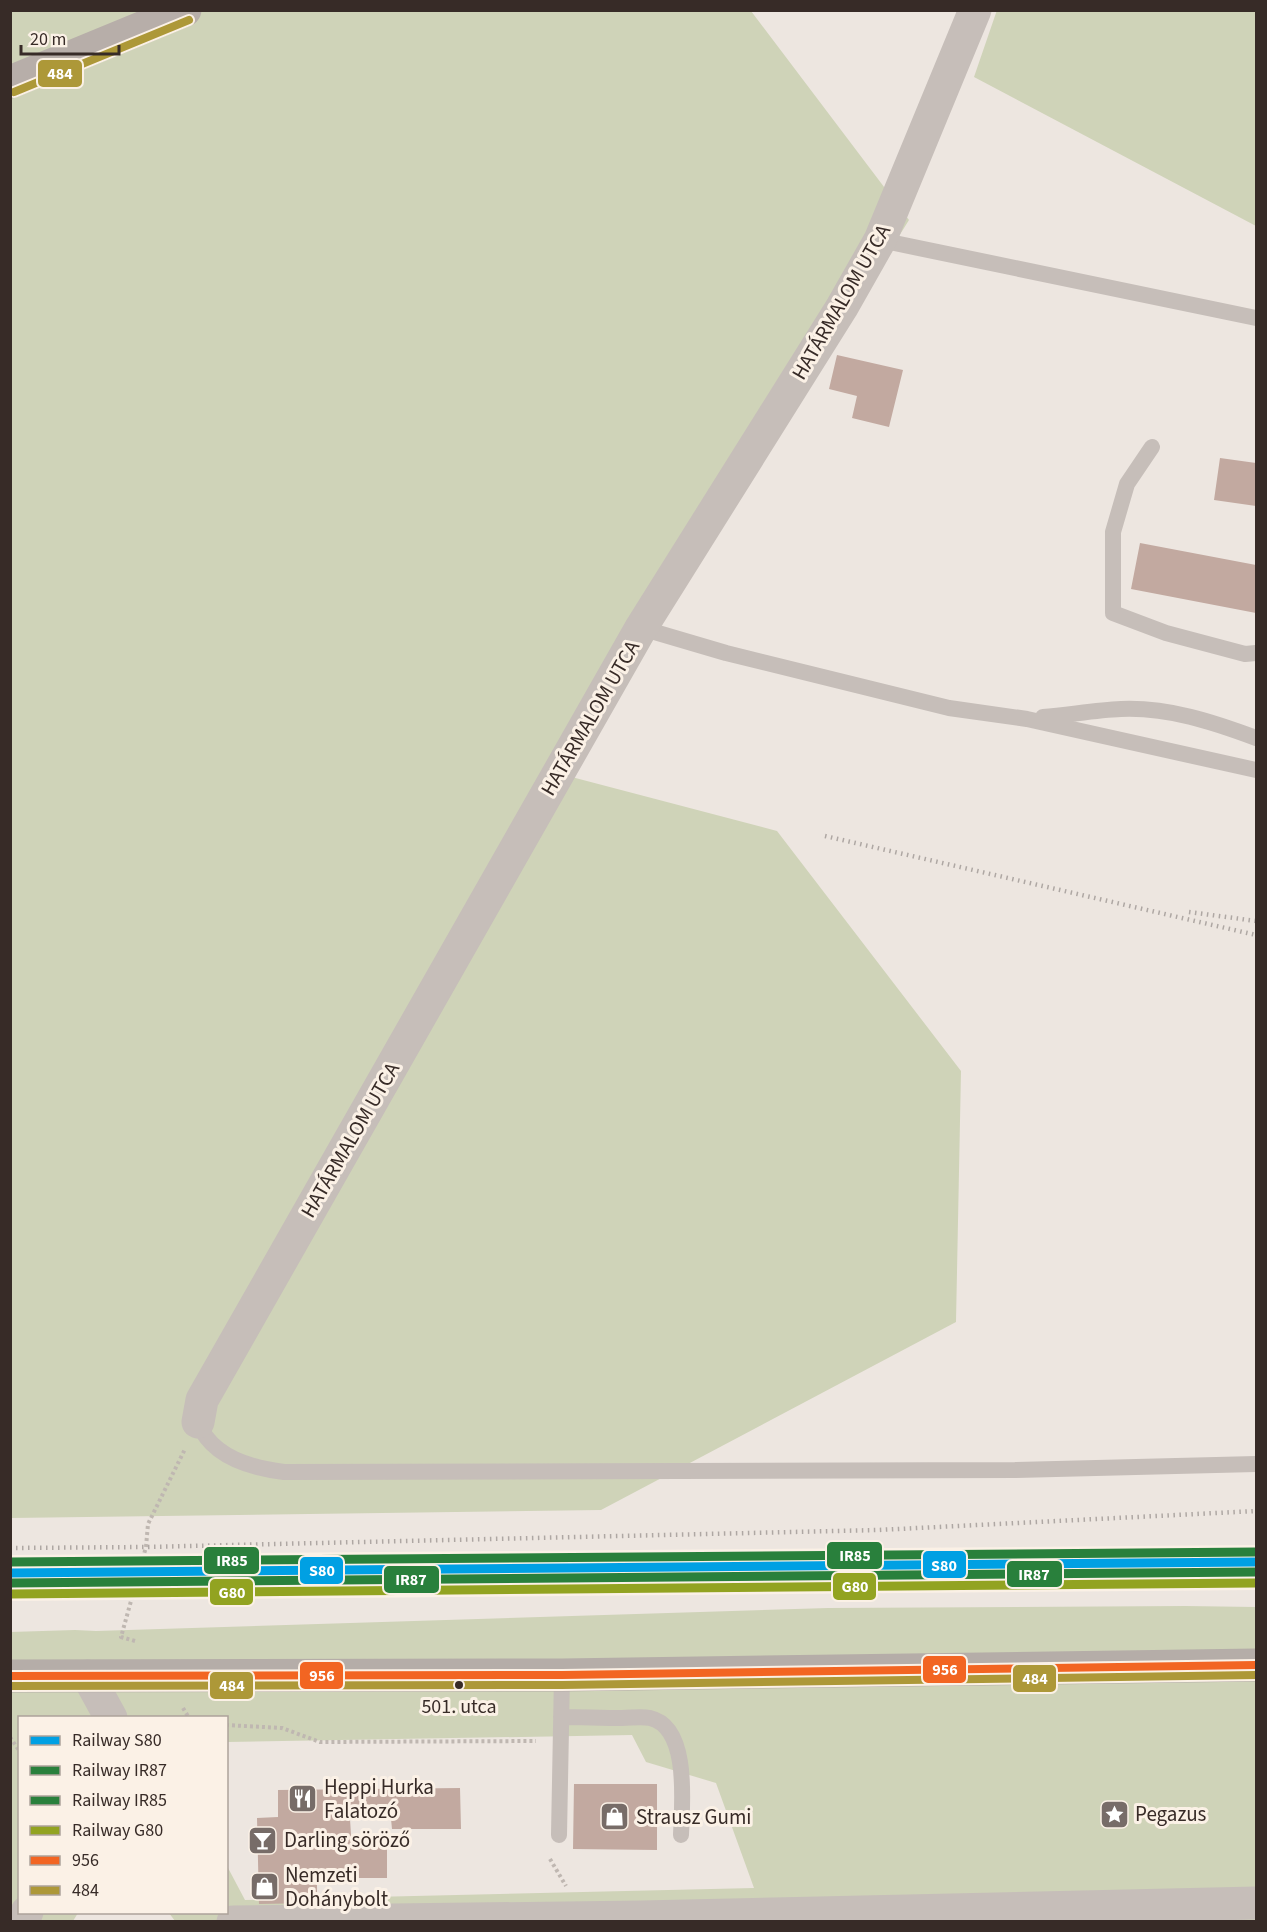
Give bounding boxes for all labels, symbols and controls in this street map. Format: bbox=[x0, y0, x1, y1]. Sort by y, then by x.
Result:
scale bar bbox=[21, 18, 118, 56]
text: 20 m bbox=[30, 27, 66, 52]
line badge: 484 bbox=[37, 59, 83, 88]
text: 484 bbox=[47, 63, 73, 85]
street label: HATÁRMALOM UTCA bbox=[784, 218, 898, 385]
street label: HATÁRMALOM UTCA bbox=[533, 634, 647, 801]
street label: HATÁRMALOM UTCA bbox=[293, 1056, 407, 1223]
line badge: IR85 bbox=[826, 1541, 883, 1570]
text: IR85 bbox=[839, 1545, 871, 1567]
line badge: IR85 bbox=[203, 1546, 260, 1575]
text: IR85 bbox=[216, 1550, 248, 1572]
line badge: S80 bbox=[922, 1550, 967, 1579]
text: S80 bbox=[931, 1555, 957, 1577]
line badge: S80 bbox=[299, 1556, 344, 1585]
text: S80 bbox=[309, 1560, 335, 1582]
line badge: IR87 bbox=[1006, 1560, 1063, 1588]
text: IR87 bbox=[1018, 1564, 1050, 1586]
line badge: IR87 bbox=[383, 1565, 440, 1594]
text: IR87 bbox=[395, 1569, 427, 1591]
line badge: G80 bbox=[832, 1572, 877, 1601]
text: G80 bbox=[841, 1576, 869, 1598]
line badge: G80 bbox=[209, 1578, 254, 1606]
text: G80 bbox=[218, 1582, 246, 1604]
line badge: 956 bbox=[922, 1655, 967, 1684]
text: 956 bbox=[932, 1659, 958, 1681]
line badge: 956 bbox=[299, 1661, 344, 1690]
line badge: 484 bbox=[1012, 1664, 1057, 1693]
text: 956 bbox=[309, 1665, 335, 1687]
text: 484 bbox=[1022, 1668, 1048, 1690]
line badge: 484 bbox=[209, 1671, 254, 1700]
text: 484 bbox=[219, 1675, 245, 1697]
marker: 501. utca bbox=[453, 1679, 465, 1691]
place label: 501. utca bbox=[421, 1693, 497, 1721]
legend bbox=[18, 1716, 228, 1914]
text: Railway S80 bbox=[72, 1728, 162, 1753]
text: Railway IR87 bbox=[72, 1758, 167, 1783]
place label: Heppi Hurka Falatozó bbox=[324, 1772, 434, 1826]
restaurant icon: Heppi Hurka Falatozó bbox=[287, 1783, 319, 1815]
text: Railway IR85 bbox=[72, 1788, 167, 1813]
place icon: Pegazus bbox=[1098, 1798, 1130, 1830]
place label: Pegazus bbox=[1135, 1799, 1207, 1829]
shop icon: Strausz Gumi bbox=[599, 1801, 631, 1833]
place label: Strausz Gumi bbox=[636, 1802, 752, 1832]
text: Railway G80 bbox=[72, 1818, 163, 1843]
bar icon: Darling söröző bbox=[247, 1824, 279, 1856]
place label: Darling söröző bbox=[284, 1825, 410, 1855]
text: 956 bbox=[72, 1848, 99, 1873]
place label: Nemzeti Dohánybolt bbox=[285, 1860, 388, 1914]
shop icon: Nemzeti Dohánybolt bbox=[248, 1871, 280, 1903]
text: 484 bbox=[72, 1878, 99, 1903]

